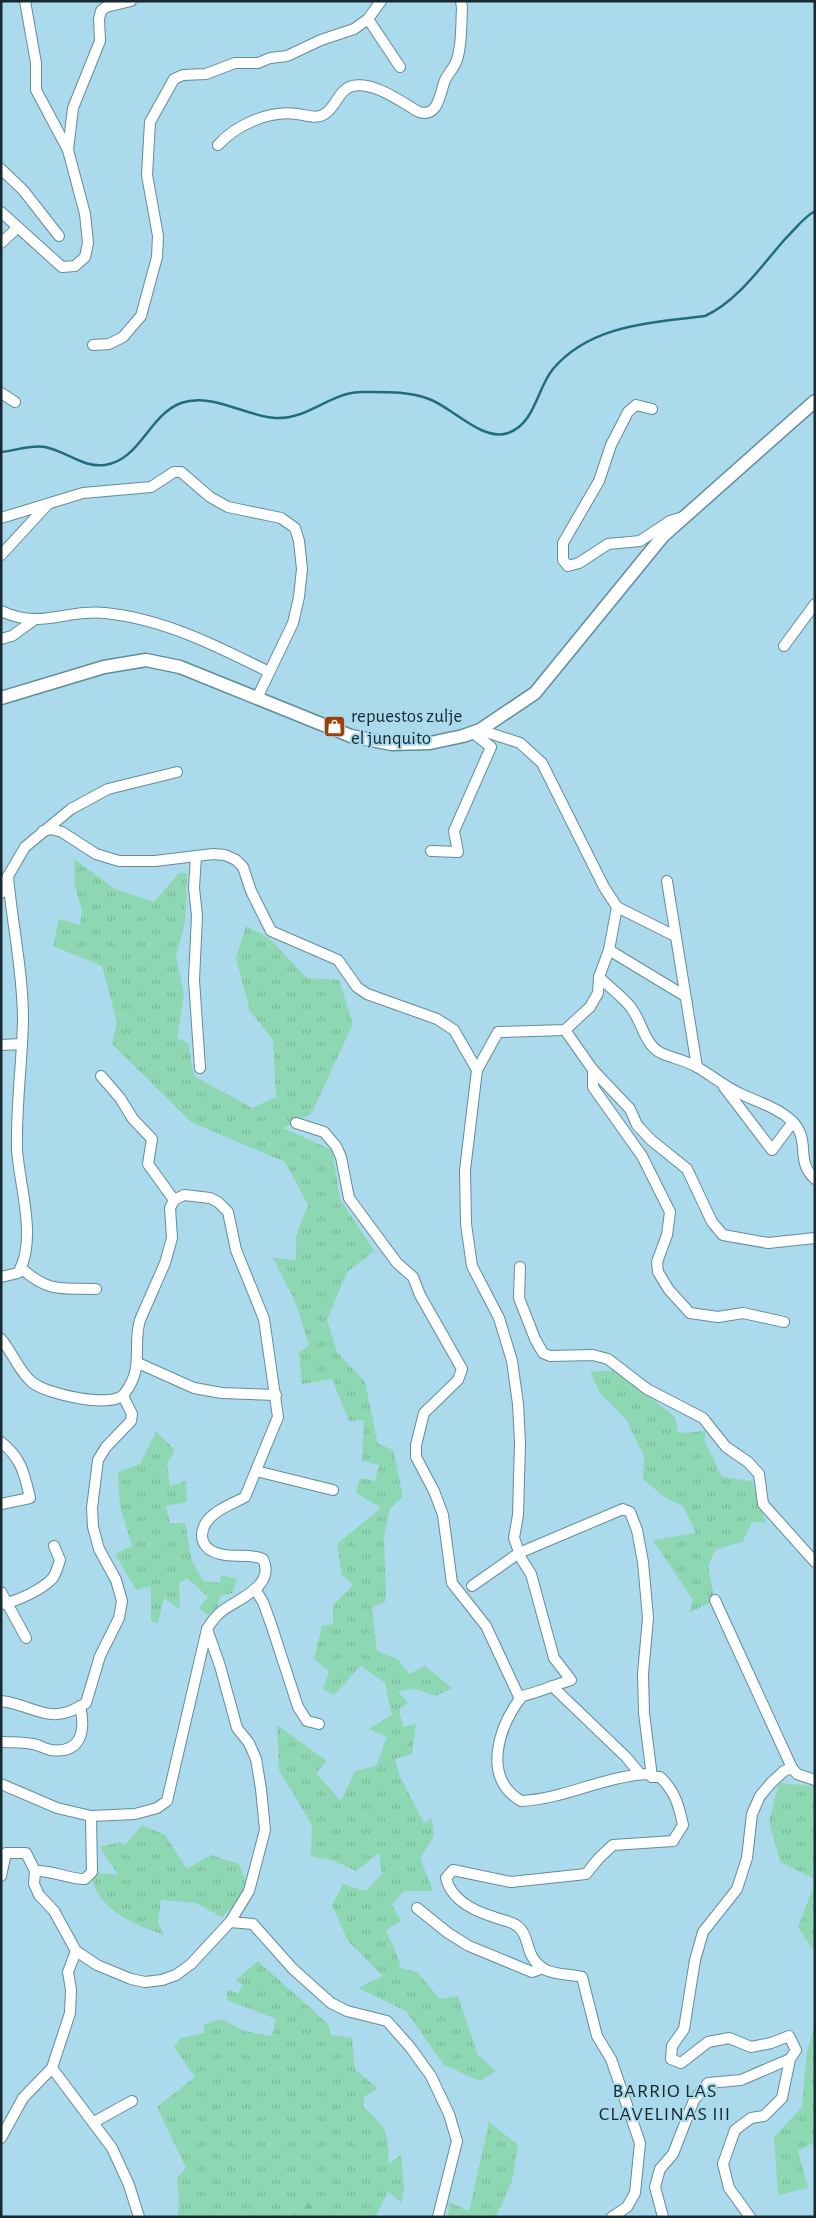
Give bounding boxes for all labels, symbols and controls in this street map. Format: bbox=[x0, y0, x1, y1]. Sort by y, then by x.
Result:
place label: repuestos zulje el junquito bbox=[351, 707, 462, 748]
shop icon: repuestos zulje el junquito bbox=[323, 715, 347, 739]
district label: BARRIO LAS CLAVELINAS III bbox=[599, 2081, 731, 2124]

